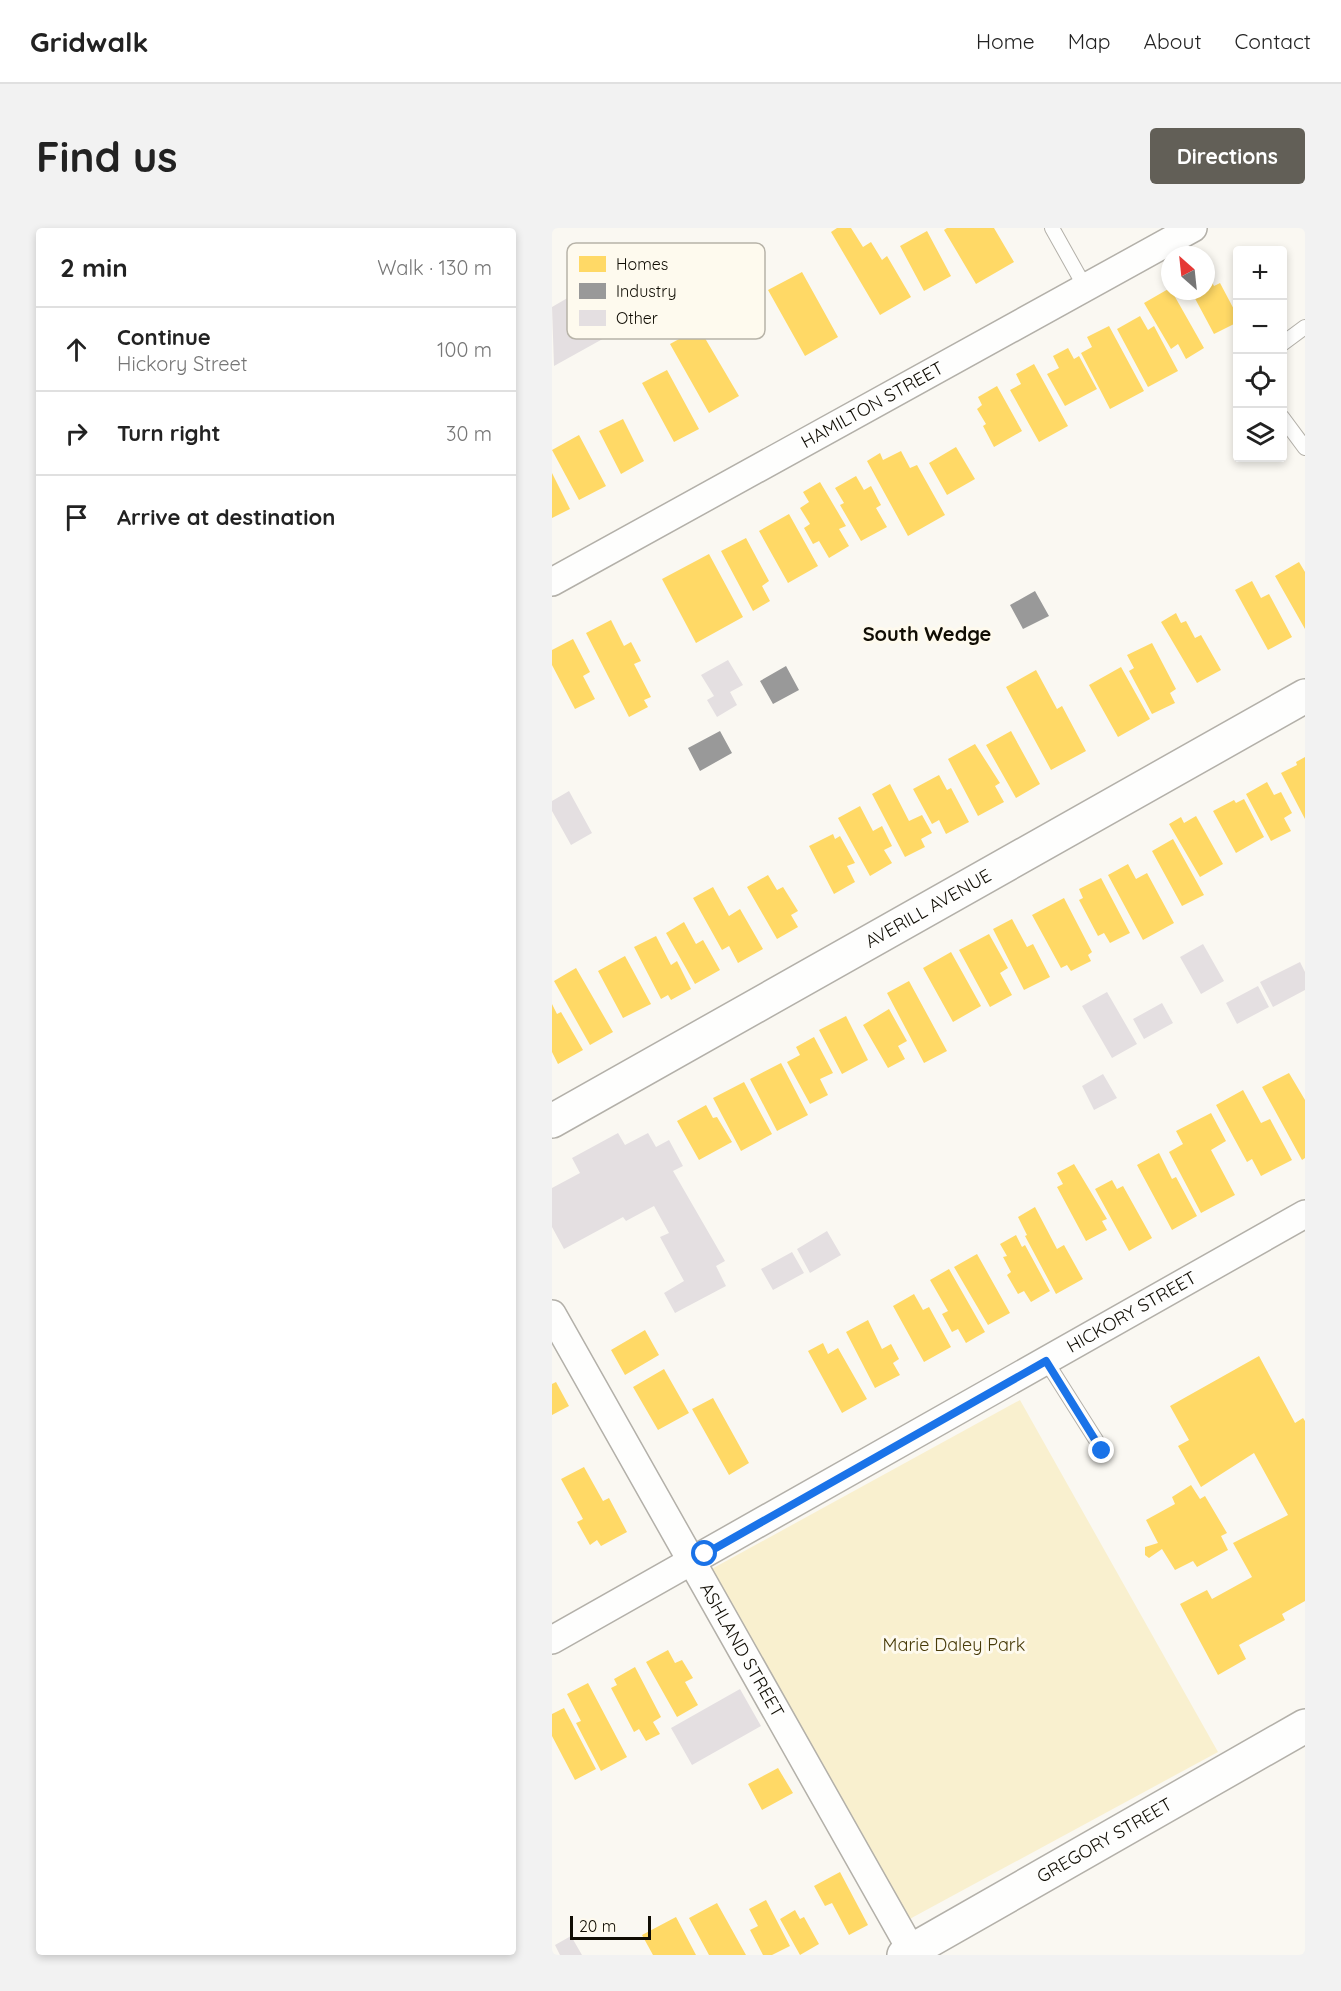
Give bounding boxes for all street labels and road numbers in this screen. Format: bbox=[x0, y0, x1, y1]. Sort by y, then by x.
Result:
street label: HAMILTON STREET bbox=[797, 356, 948, 453]
street label: AVERILL AVENUE bbox=[861, 863, 995, 953]
street label: HICKORY STREET bbox=[1062, 1266, 1201, 1358]
street label: ASHLAND STREET bbox=[695, 1578, 790, 1722]
street label: GREGORY STREET bbox=[1033, 1792, 1176, 1888]

